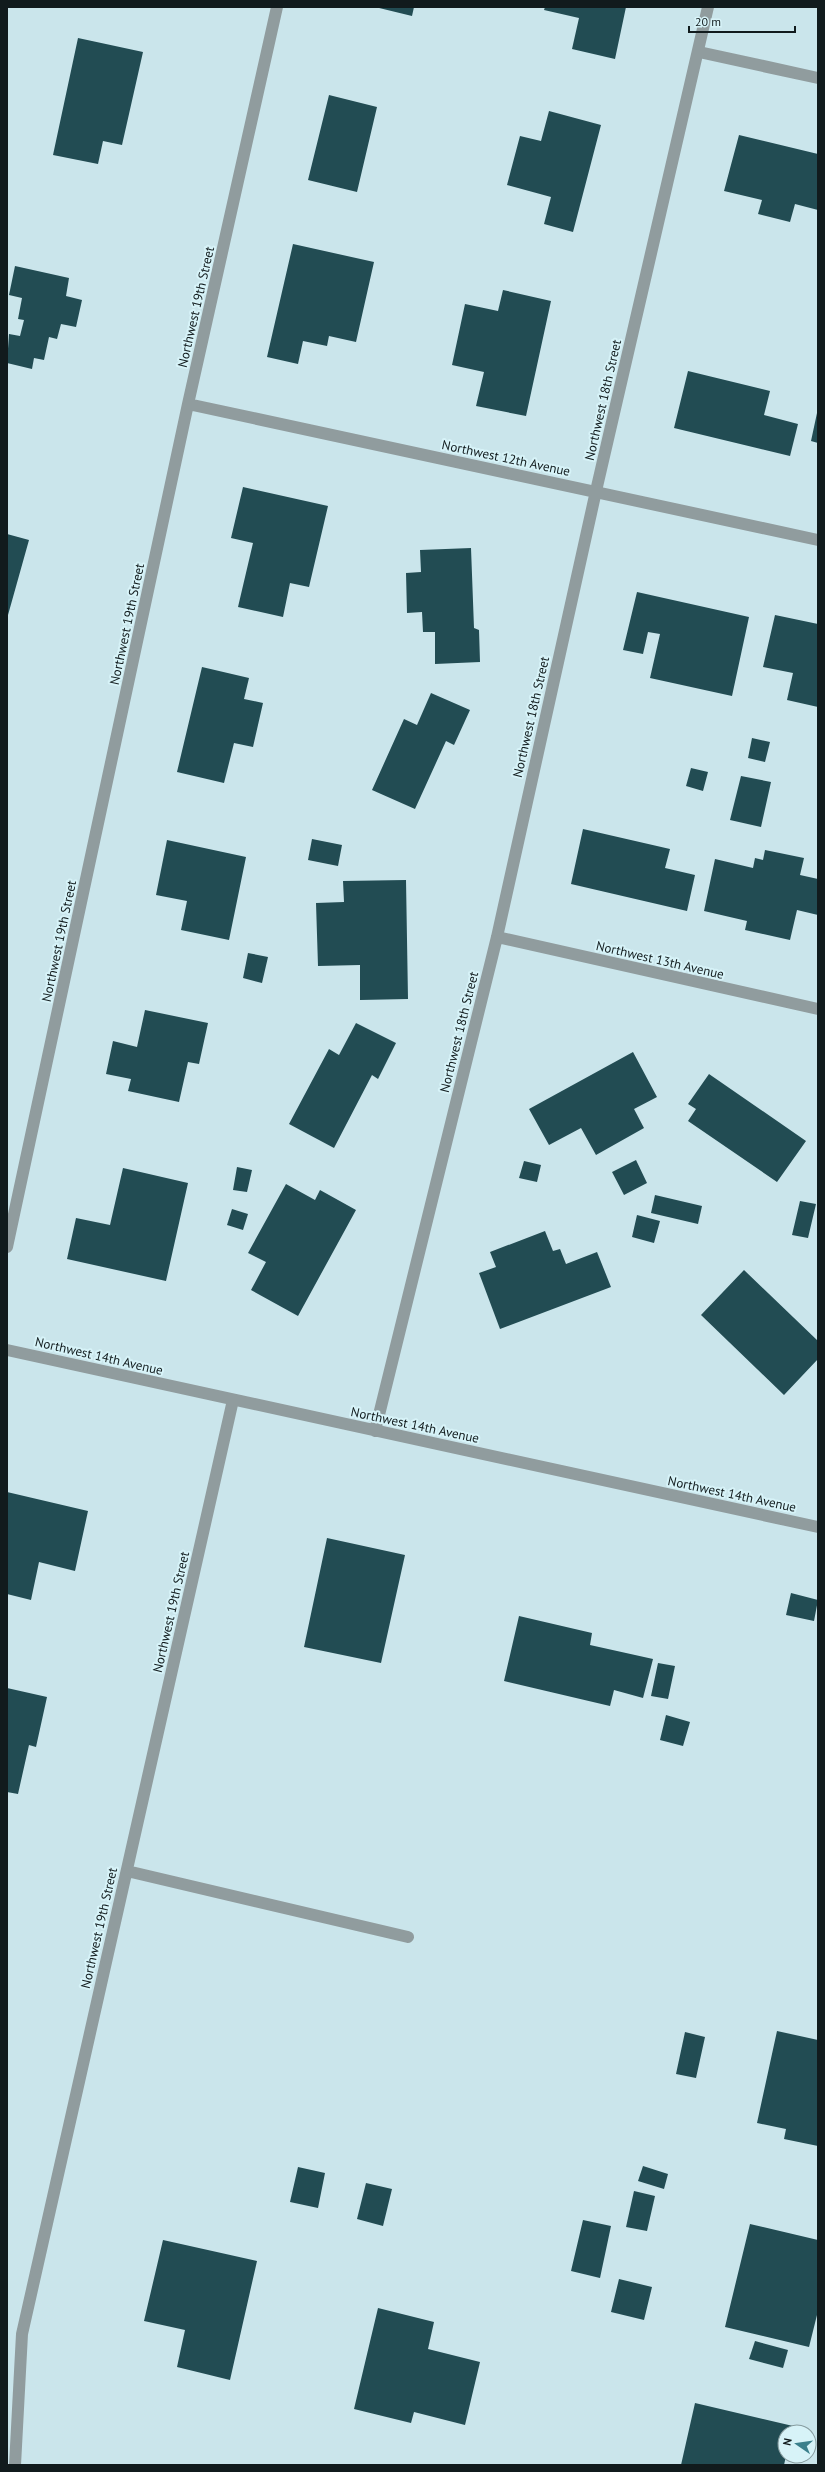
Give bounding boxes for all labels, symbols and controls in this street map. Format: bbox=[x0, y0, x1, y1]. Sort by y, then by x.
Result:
scale bar bbox=[689, 8, 795, 34]
text: 20 m bbox=[695, 14, 721, 29]
street label: Northwest 19th Street bbox=[174, 244, 218, 369]
street label: Northwest 18th Street bbox=[581, 337, 625, 462]
street label: Northwest 12th Avenue bbox=[440, 436, 572, 480]
street label: Northwest 19th Street bbox=[106, 561, 148, 686]
street label: Northwest 18th Street bbox=[509, 654, 553, 779]
street label: Northwest 19th Street bbox=[38, 878, 80, 1003]
street label: Northwest 13th Avenue bbox=[594, 937, 726, 983]
street label: Northwest 18th Street bbox=[436, 969, 482, 1094]
street label: Northwest 14th Avenue bbox=[33, 1333, 165, 1379]
street label: Northwest 14th Avenue bbox=[349, 1403, 481, 1447]
street label: Northwest 14th Avenue bbox=[666, 1472, 798, 1516]
street label: Northwest 19th Street bbox=[149, 1549, 193, 1674]
street label: Northwest 19th Street bbox=[77, 1865, 121, 1990]
north arrow bbox=[777, 2424, 817, 2464]
text: N bbox=[780, 2437, 795, 2447]

